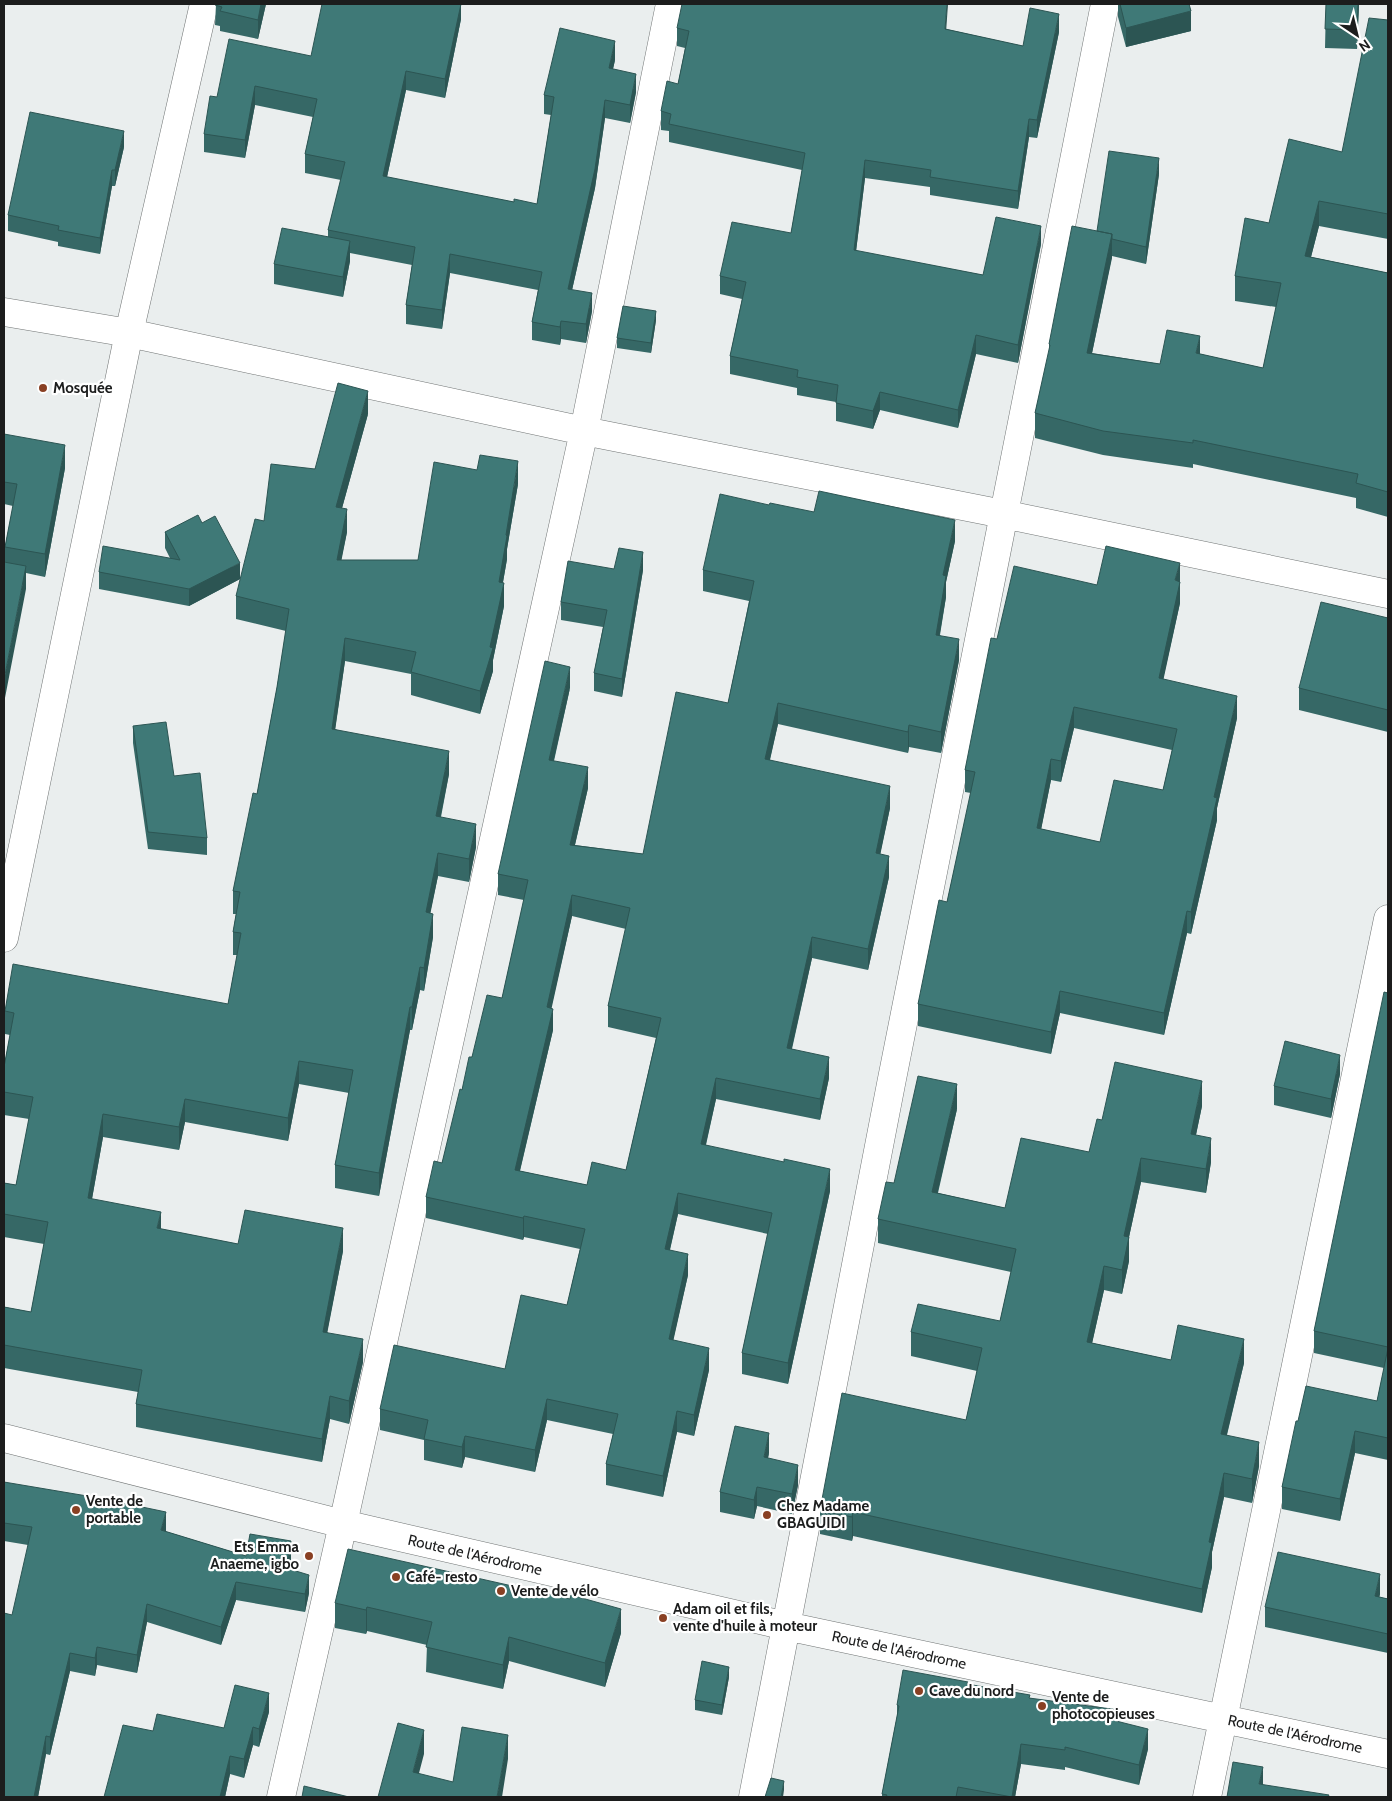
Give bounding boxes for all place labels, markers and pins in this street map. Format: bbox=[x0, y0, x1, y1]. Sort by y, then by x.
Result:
place label: Mosquée bbox=[53, 379, 113, 397]
marker: Mosquée bbox=[37, 382, 49, 394]
place label: Vente de portable bbox=[86, 1492, 143, 1527]
place label: Chez Madame GBAGUIDI bbox=[777, 1497, 870, 1532]
marker: Vente de portable bbox=[70, 1504, 82, 1516]
marker: Chez Madame GBAGUIDI bbox=[761, 1509, 773, 1521]
place label: Ets Emma Anaeme, igbo bbox=[210, 1538, 300, 1573]
marker: Ets Emma Anaeme, igbo bbox=[303, 1550, 315, 1562]
place label: Café- resto bbox=[406, 1568, 478, 1586]
marker: Café- resto bbox=[390, 1571, 402, 1583]
place label: Vente de vélo bbox=[511, 1582, 599, 1600]
marker: Vente de vélo bbox=[495, 1585, 507, 1597]
place label: Adam oil et fils, vente d'huile à moteur bbox=[673, 1600, 817, 1635]
marker: Adam oil et fils, vente d'huile à moteur bbox=[657, 1612, 669, 1624]
place label: Cave du nord bbox=[929, 1682, 1014, 1700]
marker: Cave du nord bbox=[913, 1685, 925, 1697]
place label: Vente de photocopieuses bbox=[1052, 1688, 1155, 1723]
marker: Vente de photocopieuses bbox=[1036, 1700, 1048, 1712]

